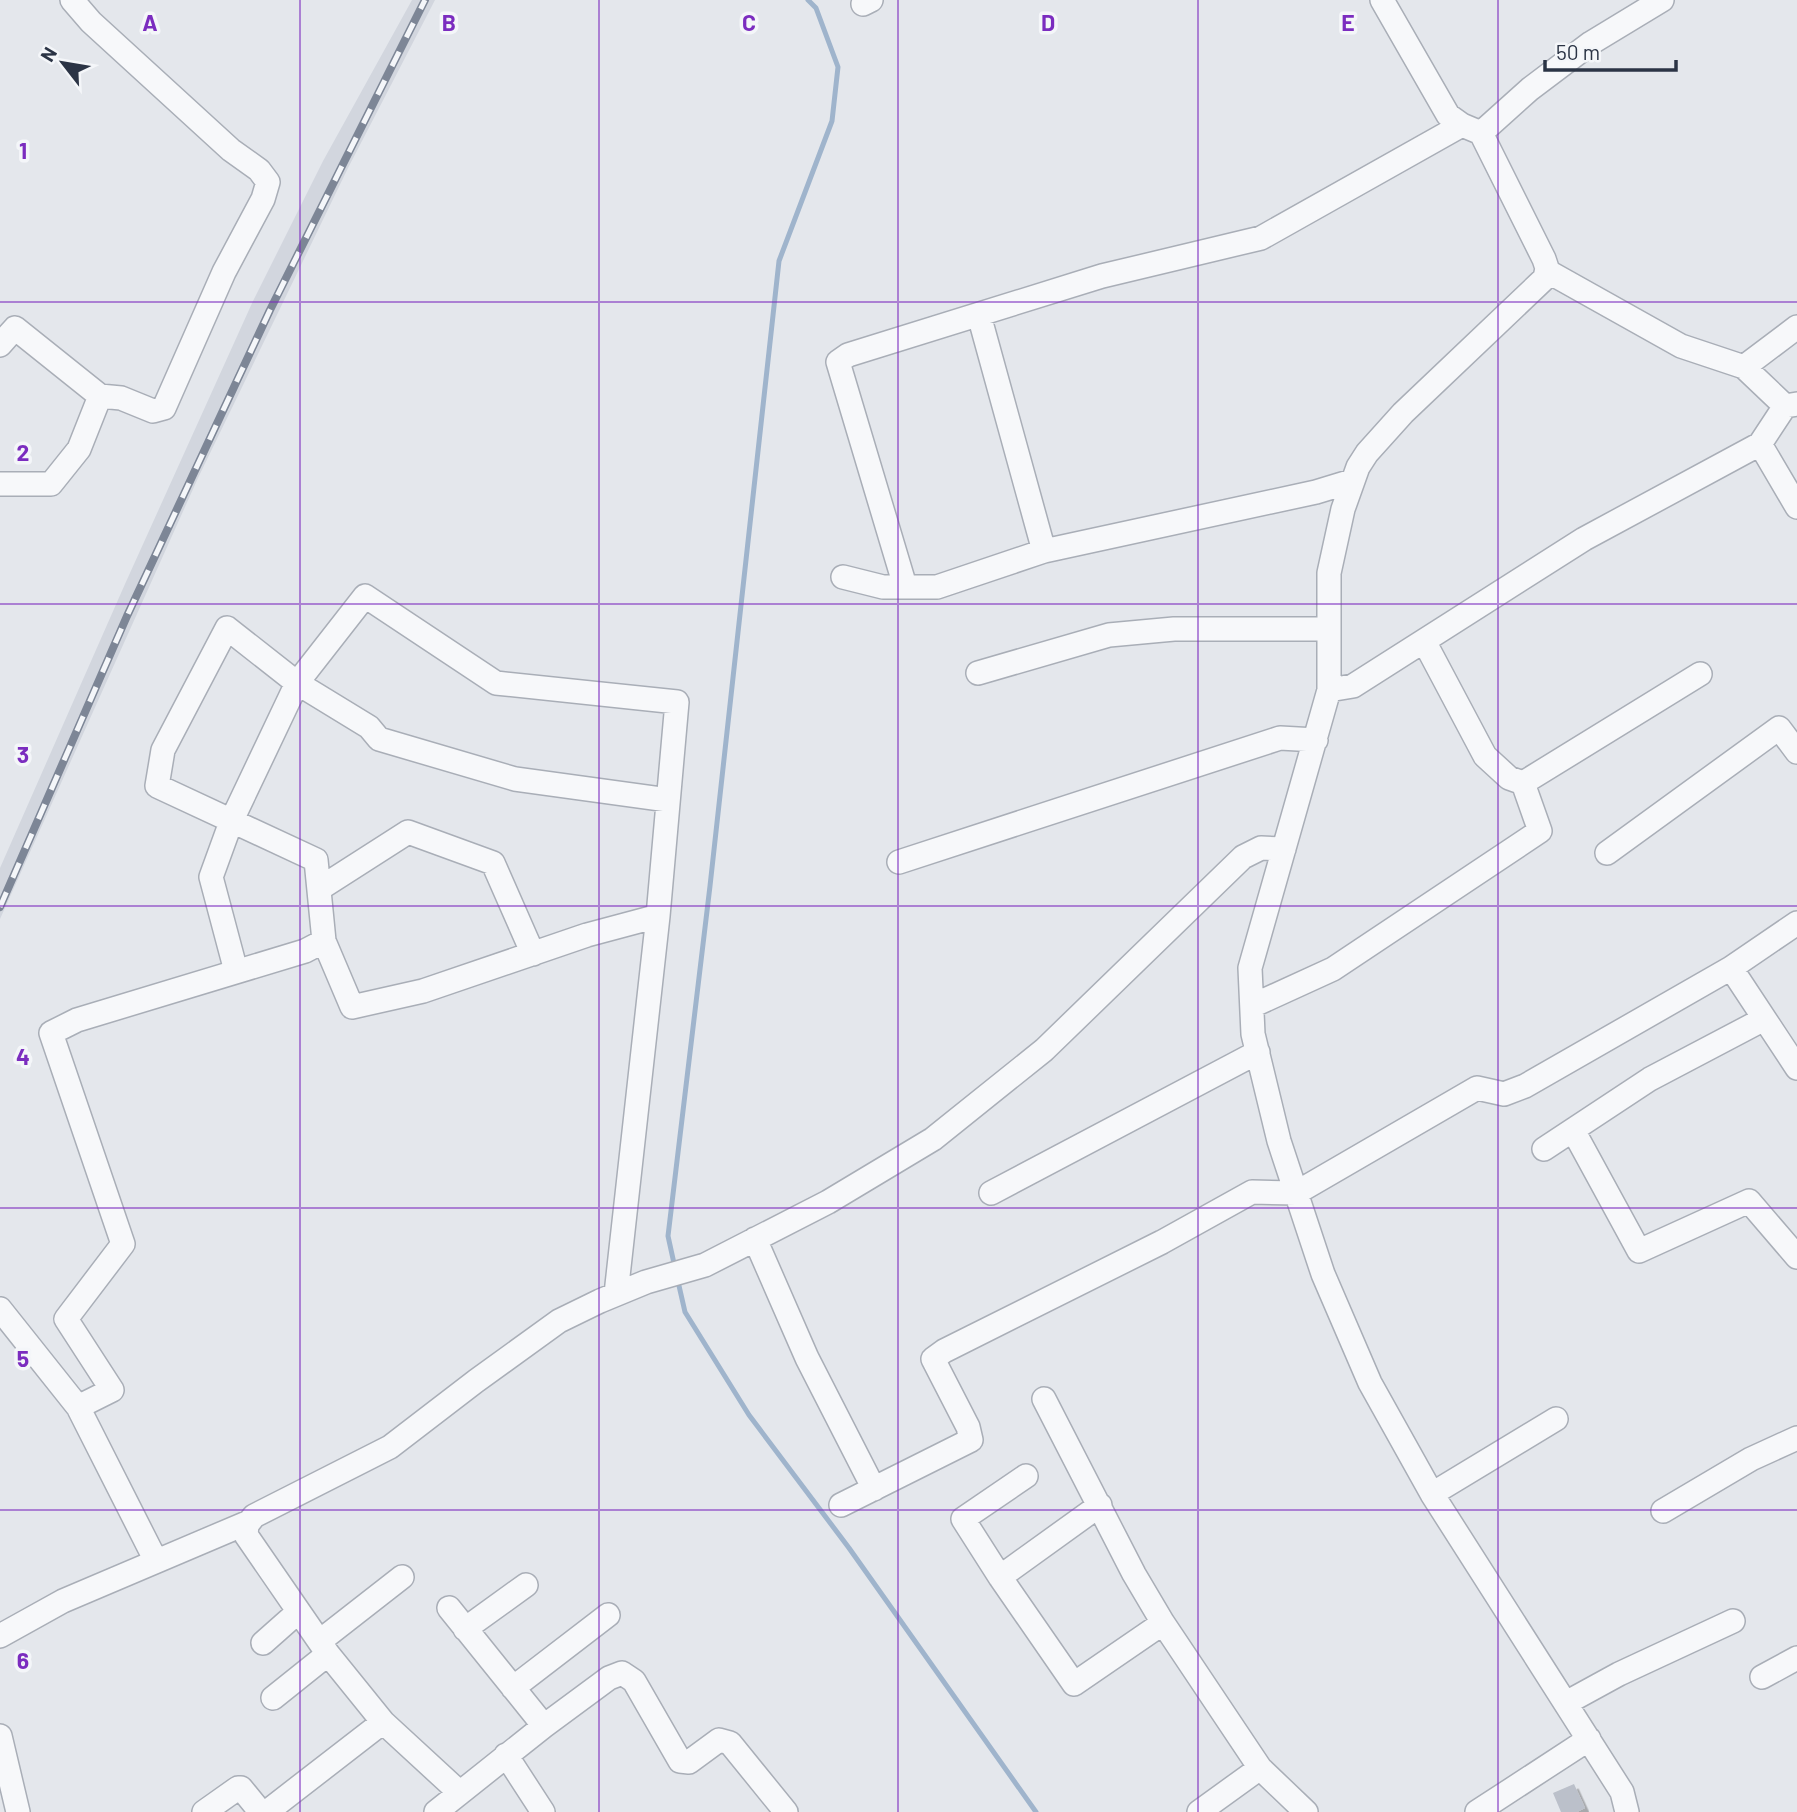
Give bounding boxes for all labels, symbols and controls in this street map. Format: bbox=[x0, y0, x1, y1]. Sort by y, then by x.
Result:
text: A bbox=[142, 8, 158, 36]
text: B bbox=[442, 8, 456, 36]
text: C bbox=[742, 8, 756, 36]
text: D bbox=[1041, 8, 1055, 36]
text: E bbox=[1341, 8, 1355, 36]
north arrow bbox=[28, 28, 98, 98]
scale bar bbox=[1545, 28, 1676, 72]
text: 50 m bbox=[1556, 39, 1600, 64]
text: N bbox=[35, 43, 61, 65]
text: 1 bbox=[19, 136, 27, 164]
text: 2 bbox=[17, 438, 29, 466]
text: 3 bbox=[17, 740, 29, 768]
text: 4 bbox=[16, 1042, 30, 1070]
text: 5 bbox=[17, 1344, 29, 1372]
text: 6 bbox=[17, 1646, 29, 1674]

